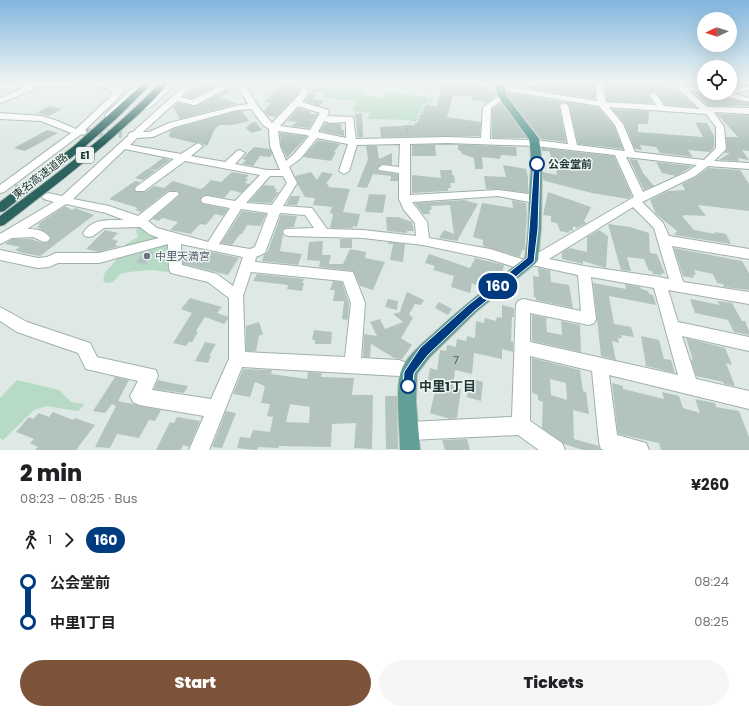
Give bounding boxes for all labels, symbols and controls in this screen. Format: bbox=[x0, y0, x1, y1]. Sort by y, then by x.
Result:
north arrow bbox=[697, 12, 737, 52]
map controls bbox=[697, 12, 737, 100]
button: locate bbox=[697, 60, 737, 100]
road number: E1 bbox=[76, 147, 94, 163]
street label: 東名高速道路 bbox=[9, 149, 71, 203]
marker: 公会堂前 bbox=[529, 156, 545, 172]
place label: 公会堂前 bbox=[548, 156, 592, 172]
place label: 中里天満宮 bbox=[155, 248, 210, 264]
marker: 中里天満宮 bbox=[142, 251, 152, 261]
line badge: 160 bbox=[475, 273, 521, 299]
text: 160 bbox=[486, 276, 510, 296]
house number: 7 bbox=[453, 352, 459, 368]
place label: 中里1丁目 bbox=[419, 377, 476, 396]
marker: 中里1丁目 bbox=[400, 378, 416, 394]
text: 2 min bbox=[20, 458, 82, 489]
text: ¥260 bbox=[691, 474, 729, 495]
text: 08:23 – 08:25 · Bus bbox=[20, 489, 138, 508]
icon: walk bbox=[20, 529, 42, 551]
icon: forward bbox=[58, 529, 80, 551]
text: 1 bbox=[48, 530, 52, 549]
text: 160 bbox=[94, 530, 117, 550]
text: 公会堂前 bbox=[50, 572, 110, 593]
text: 08:24 bbox=[694, 572, 729, 591]
text: 中里1丁目 bbox=[50, 612, 116, 633]
text: 08:25 bbox=[694, 612, 729, 631]
button: Start bbox=[20, 660, 371, 706]
button: Tickets bbox=[379, 660, 729, 706]

